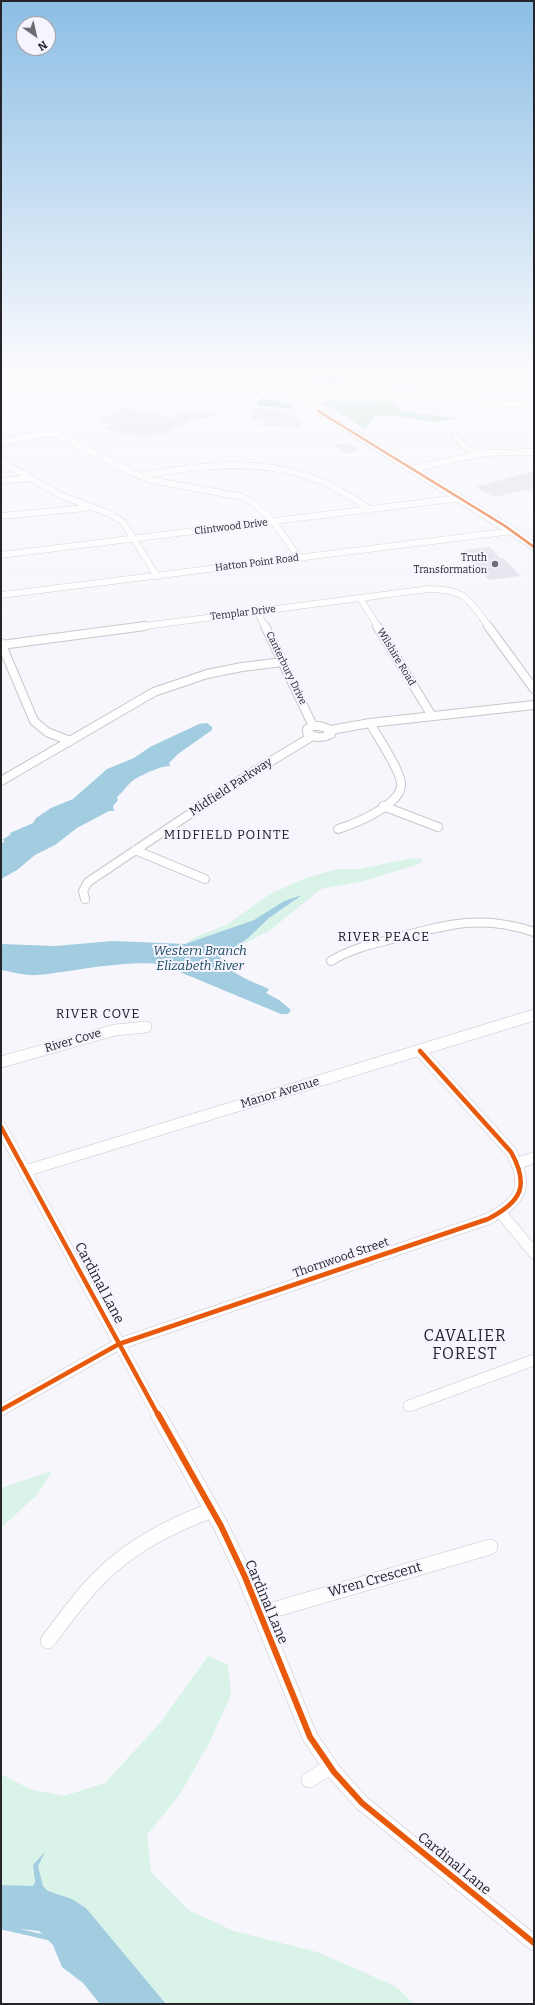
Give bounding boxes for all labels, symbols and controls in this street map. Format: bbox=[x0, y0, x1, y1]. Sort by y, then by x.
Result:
north arrow bbox=[16, 16, 56, 56]
text: N bbox=[35, 38, 50, 53]
street label: Clintwood Drive bbox=[194, 517, 268, 537]
street label: Hatton Point Road bbox=[214, 552, 300, 574]
place label: Truth Transformation bbox=[414, 552, 487, 576]
marker: Truth Transformation bbox=[490, 559, 500, 569]
street label: Templar Drive bbox=[210, 603, 276, 623]
street label: Wilshire Road bbox=[374, 626, 418, 688]
street label: Canterbury Drive bbox=[263, 630, 309, 706]
street label: Midfield Parkway bbox=[187, 755, 275, 819]
district label: MIDFIELD POINTE bbox=[164, 827, 290, 843]
district label: RIVER PEACE bbox=[338, 929, 430, 945]
water label: Western Branch Elizabeth River bbox=[153, 943, 247, 974]
district label: RIVER COVE bbox=[56, 1006, 140, 1022]
street label: River Cove bbox=[43, 1026, 103, 1056]
street label: Manor Avenue bbox=[239, 1074, 321, 1112]
street label: Thornwood Street bbox=[291, 1235, 391, 1281]
street label: Cardinal Lane bbox=[70, 1239, 128, 1327]
district label: CAVALIER FOREST bbox=[423, 1327, 507, 1365]
street label: Cardinal Lane bbox=[241, 1557, 291, 1647]
street label: Wren Crescent bbox=[326, 1559, 424, 1601]
street label: Cardinal Lane bbox=[414, 1829, 494, 1899]

